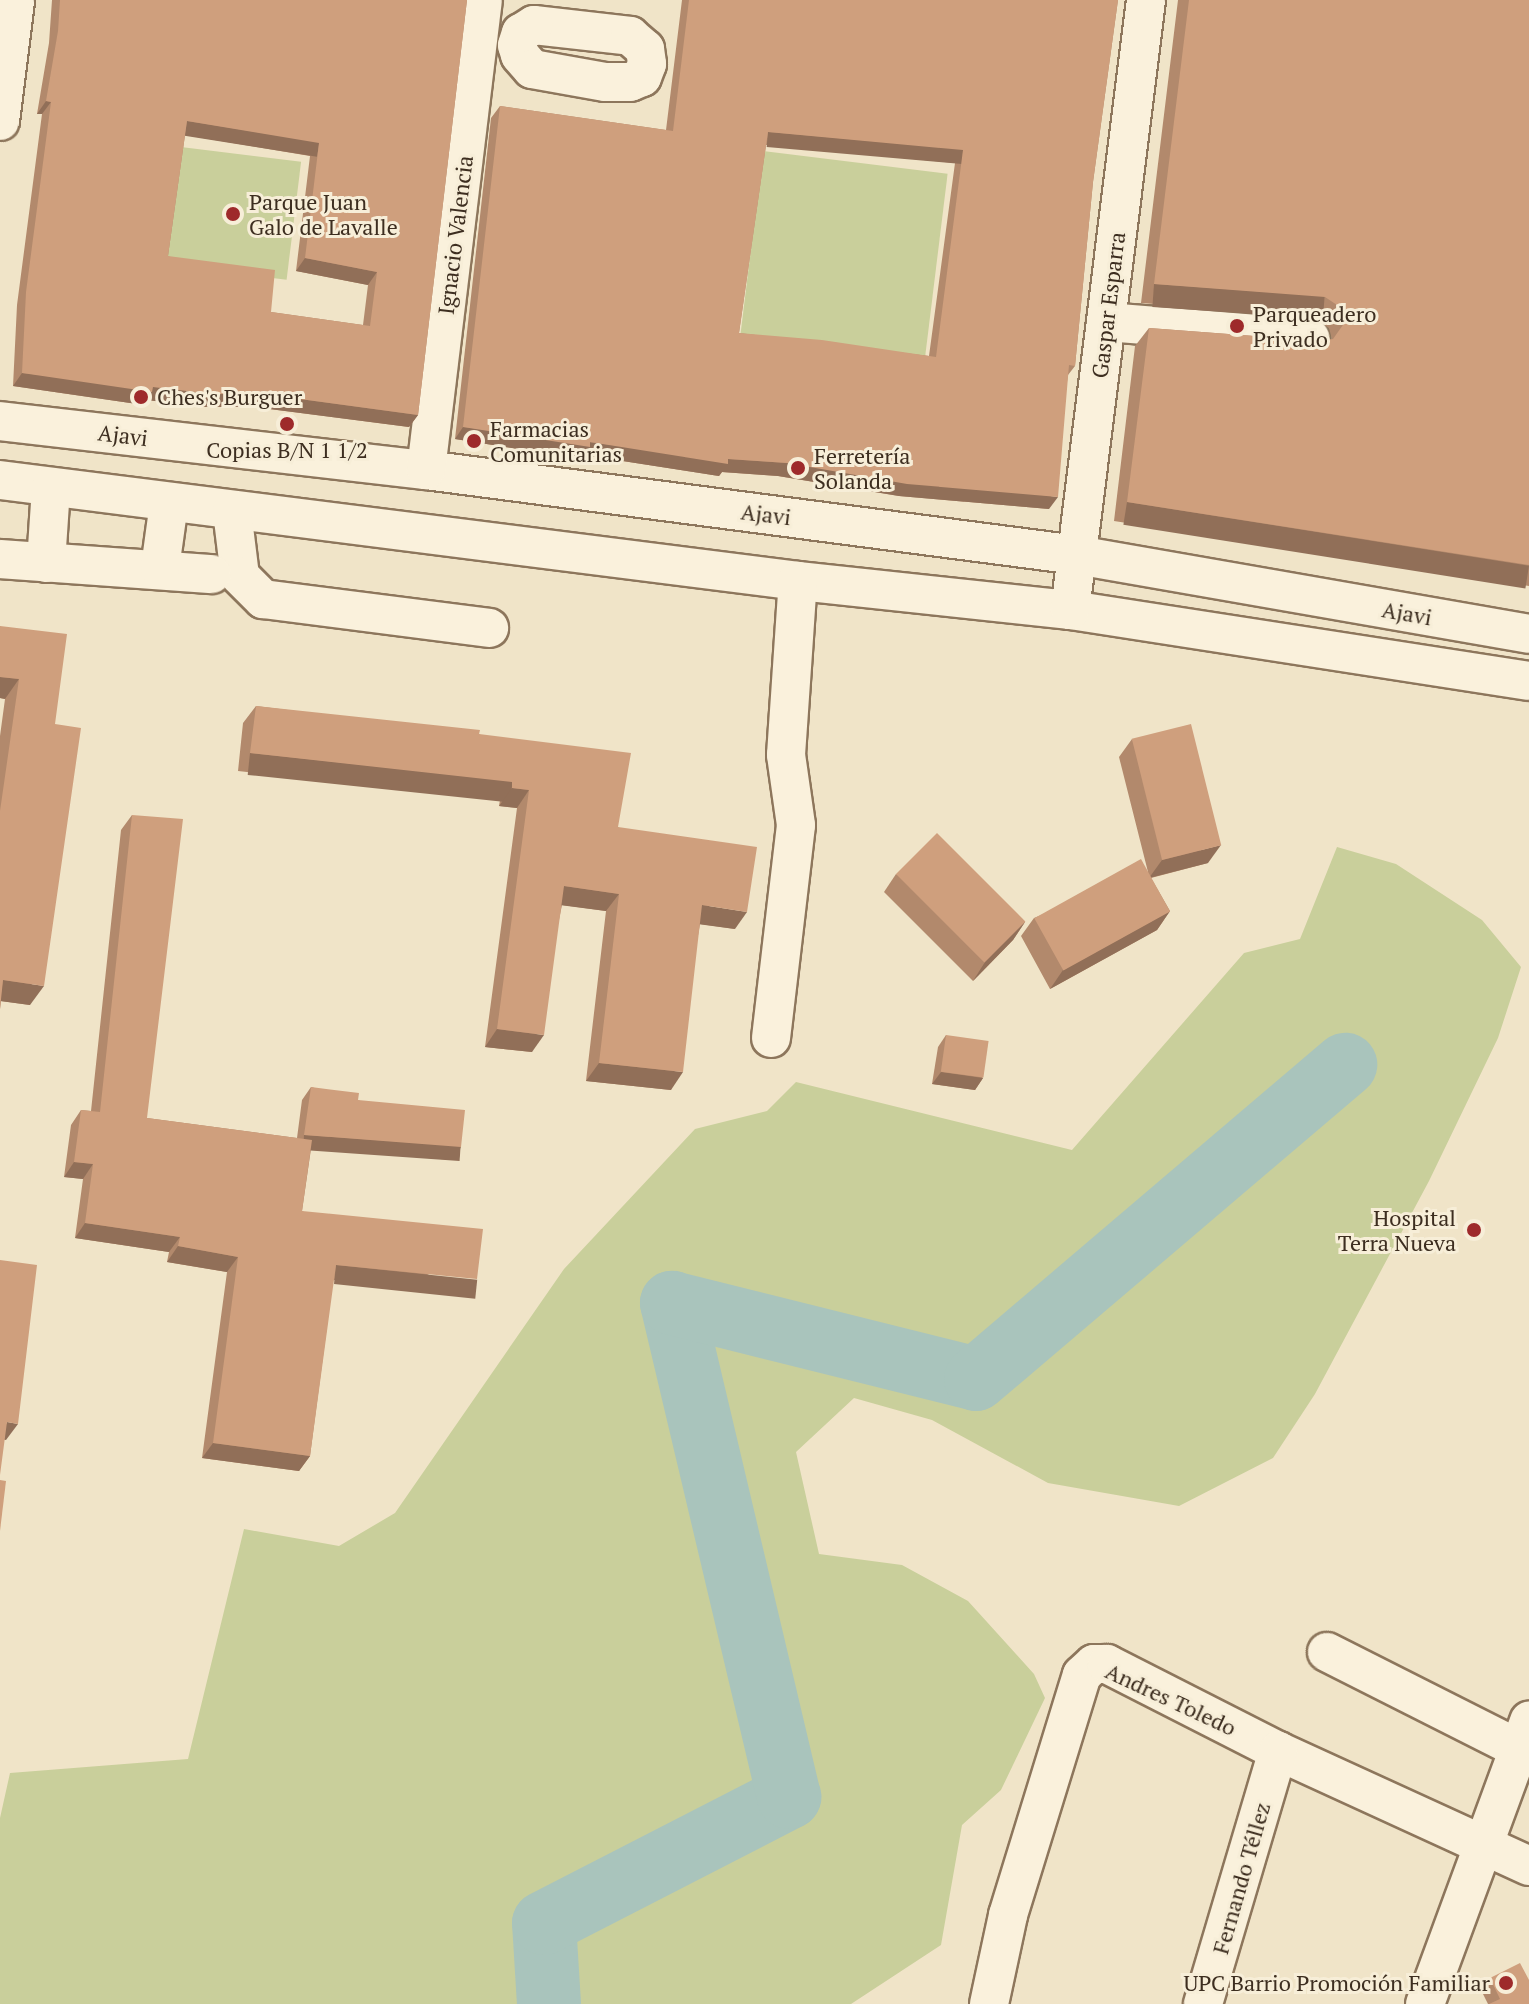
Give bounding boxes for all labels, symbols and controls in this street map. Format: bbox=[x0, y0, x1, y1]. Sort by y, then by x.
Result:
street label: Ignacio Valencia bbox=[432, 153, 478, 317]
place label: Parque Juan Galo de Lavalle bbox=[249, 188, 398, 240]
marker: Parque Juan Galo de Lavalle bbox=[224, 205, 242, 223]
street label: Gaspar Esparra bbox=[1086, 230, 1130, 380]
place label: Parqueadero Privado bbox=[1253, 300, 1376, 352]
marker: Parqueadero Privado bbox=[1228, 317, 1246, 335]
place label: Ches's Burguer bbox=[157, 384, 302, 410]
marker: Ches's Burguer bbox=[132, 388, 150, 406]
marker: Copias B/N 1 1/2 bbox=[278, 415, 296, 433]
place label: Farmacias Comunitarias bbox=[490, 415, 622, 466]
street label: Ajavi bbox=[96, 419, 150, 451]
marker: Farmacias Comunitarias bbox=[465, 432, 483, 450]
place label: Copias B/N 1 1/2 bbox=[206, 437, 368, 463]
place label: Ferretería Solanda bbox=[814, 442, 910, 494]
marker: Ferretería Solanda bbox=[789, 459, 807, 477]
street label: Ajavi bbox=[739, 498, 793, 530]
street label: Ajavi bbox=[1380, 596, 1434, 630]
place label: Hospital Terra Nueva bbox=[1338, 1204, 1456, 1256]
marker: Hospital Terra Nueva bbox=[1463, 1219, 1485, 1241]
street label: Andres Toledo bbox=[1101, 1657, 1241, 1741]
street label: Fernando Téllez bbox=[1207, 1799, 1275, 1957]
place label: UPC Barrio Promoción Familiar bbox=[1183, 1970, 1490, 1996]
marker: UPC Barrio Promoción Familiar bbox=[1497, 1974, 1515, 1992]

